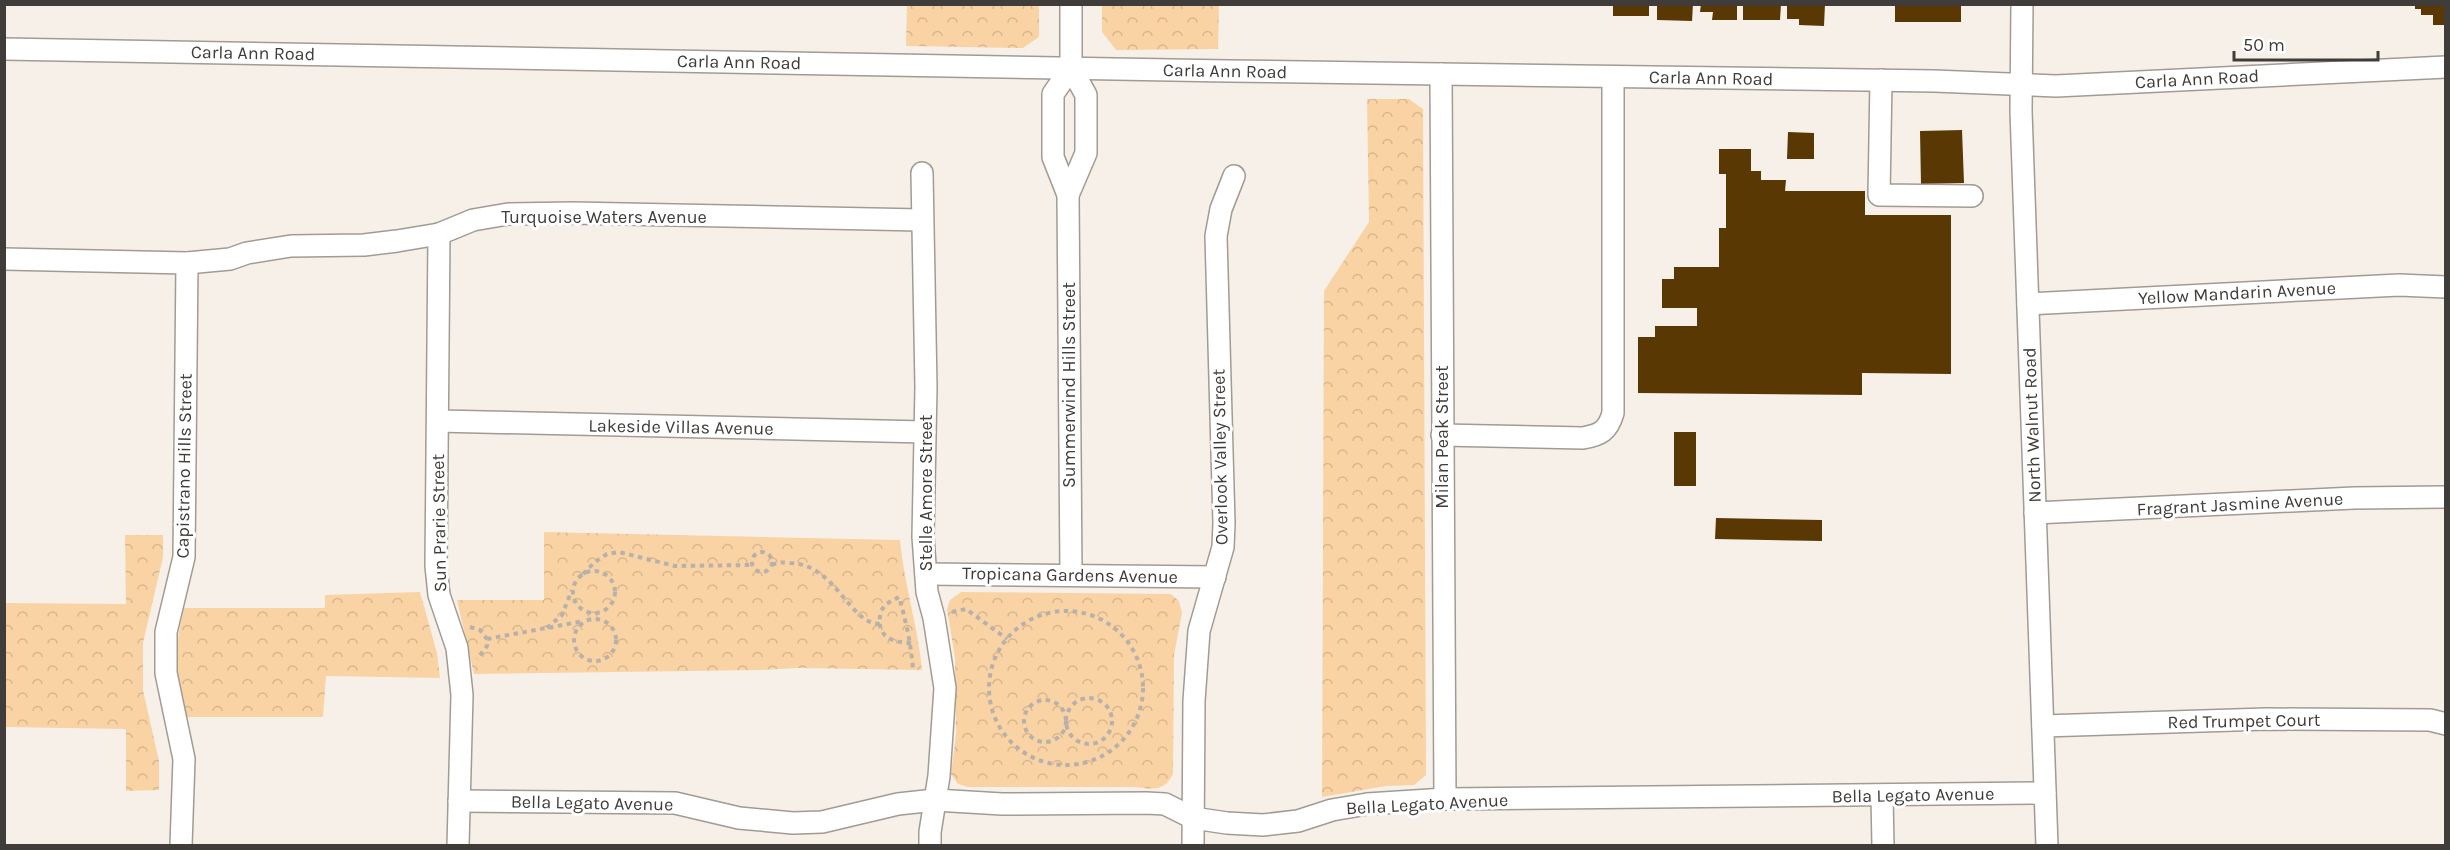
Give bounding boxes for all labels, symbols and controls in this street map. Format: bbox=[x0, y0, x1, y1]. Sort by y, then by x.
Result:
scale bar bbox=[2234, 24, 2378, 62]
text: 50 m bbox=[2243, 34, 2285, 56]
street label: Carla Ann Road bbox=[191, 41, 315, 65]
street label: Carla Ann Road bbox=[677, 50, 801, 74]
street label: Carla Ann Road bbox=[1163, 59, 1287, 83]
street label: Carla Ann Road bbox=[2134, 65, 2260, 93]
street label: Carla Ann Road bbox=[1649, 66, 1773, 90]
street label: Turquoise Waters Avenue bbox=[501, 206, 707, 228]
street label: Yellow Mandarin Avenue bbox=[2138, 277, 2336, 309]
street label: Summerwind Hills Street bbox=[1058, 282, 1080, 488]
street label: North Walnut Road bbox=[2018, 347, 2046, 503]
street label: Milan Peak Street bbox=[1431, 365, 1453, 509]
street label: Overlook Valley Street bbox=[1207, 368, 1233, 545]
street label: Capistrano Hills Street bbox=[171, 373, 197, 559]
street label: Lakeside Villas Avenue bbox=[588, 414, 774, 440]
street label: Stelle Amore Street bbox=[915, 414, 937, 571]
street label: Sun Prarie Street bbox=[427, 454, 451, 592]
street label: Fragrant Jasmine Avenue bbox=[2136, 488, 2344, 520]
street label: Tropicana Gardens Avenue bbox=[962, 562, 1178, 588]
street label: Red Trumpet Court bbox=[2167, 709, 2321, 733]
street label: Bella Legato Avenue bbox=[1832, 783, 1994, 807]
street label: Bella Legato Avenue bbox=[1345, 789, 1509, 819]
street label: Bella Legato Avenue bbox=[511, 791, 673, 815]

